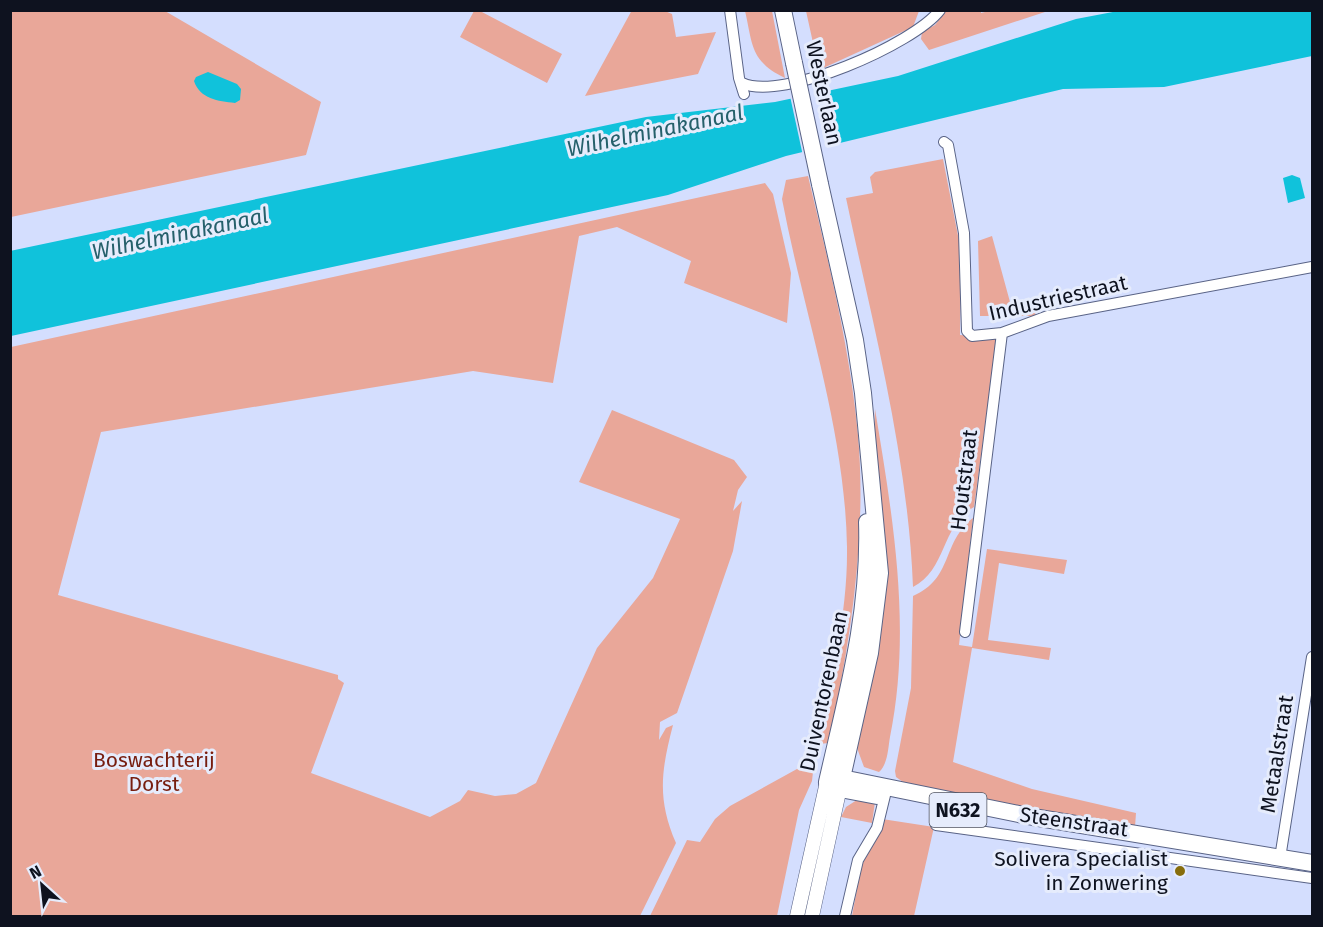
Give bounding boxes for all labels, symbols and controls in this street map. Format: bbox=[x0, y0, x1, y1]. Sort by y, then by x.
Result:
street label: Westerlaan bbox=[800, 38, 848, 148]
water label: Wilhelminakanaal bbox=[564, 99, 746, 162]
water label: Wilhelminakanaal bbox=[89, 202, 271, 265]
street label: Industriestraat bbox=[986, 269, 1130, 327]
street label: Houtstraat bbox=[945, 428, 983, 532]
street label: Duiventorenbaan bbox=[794, 608, 854, 774]
street label: Metaalstraat bbox=[1255, 693, 1299, 815]
park label: Boswachterij Dorst bbox=[93, 747, 215, 797]
road number: N632 bbox=[930, 793, 986, 827]
street label: Steenstraat bbox=[1018, 802, 1130, 843]
place label: Solivera Specialist in Zonwering bbox=[994, 846, 1168, 896]
north arrow bbox=[12, 855, 72, 915]
text: N bbox=[26, 861, 44, 883]
marker: Solivera Specialist in Zonwering bbox=[1173, 864, 1187, 878]

